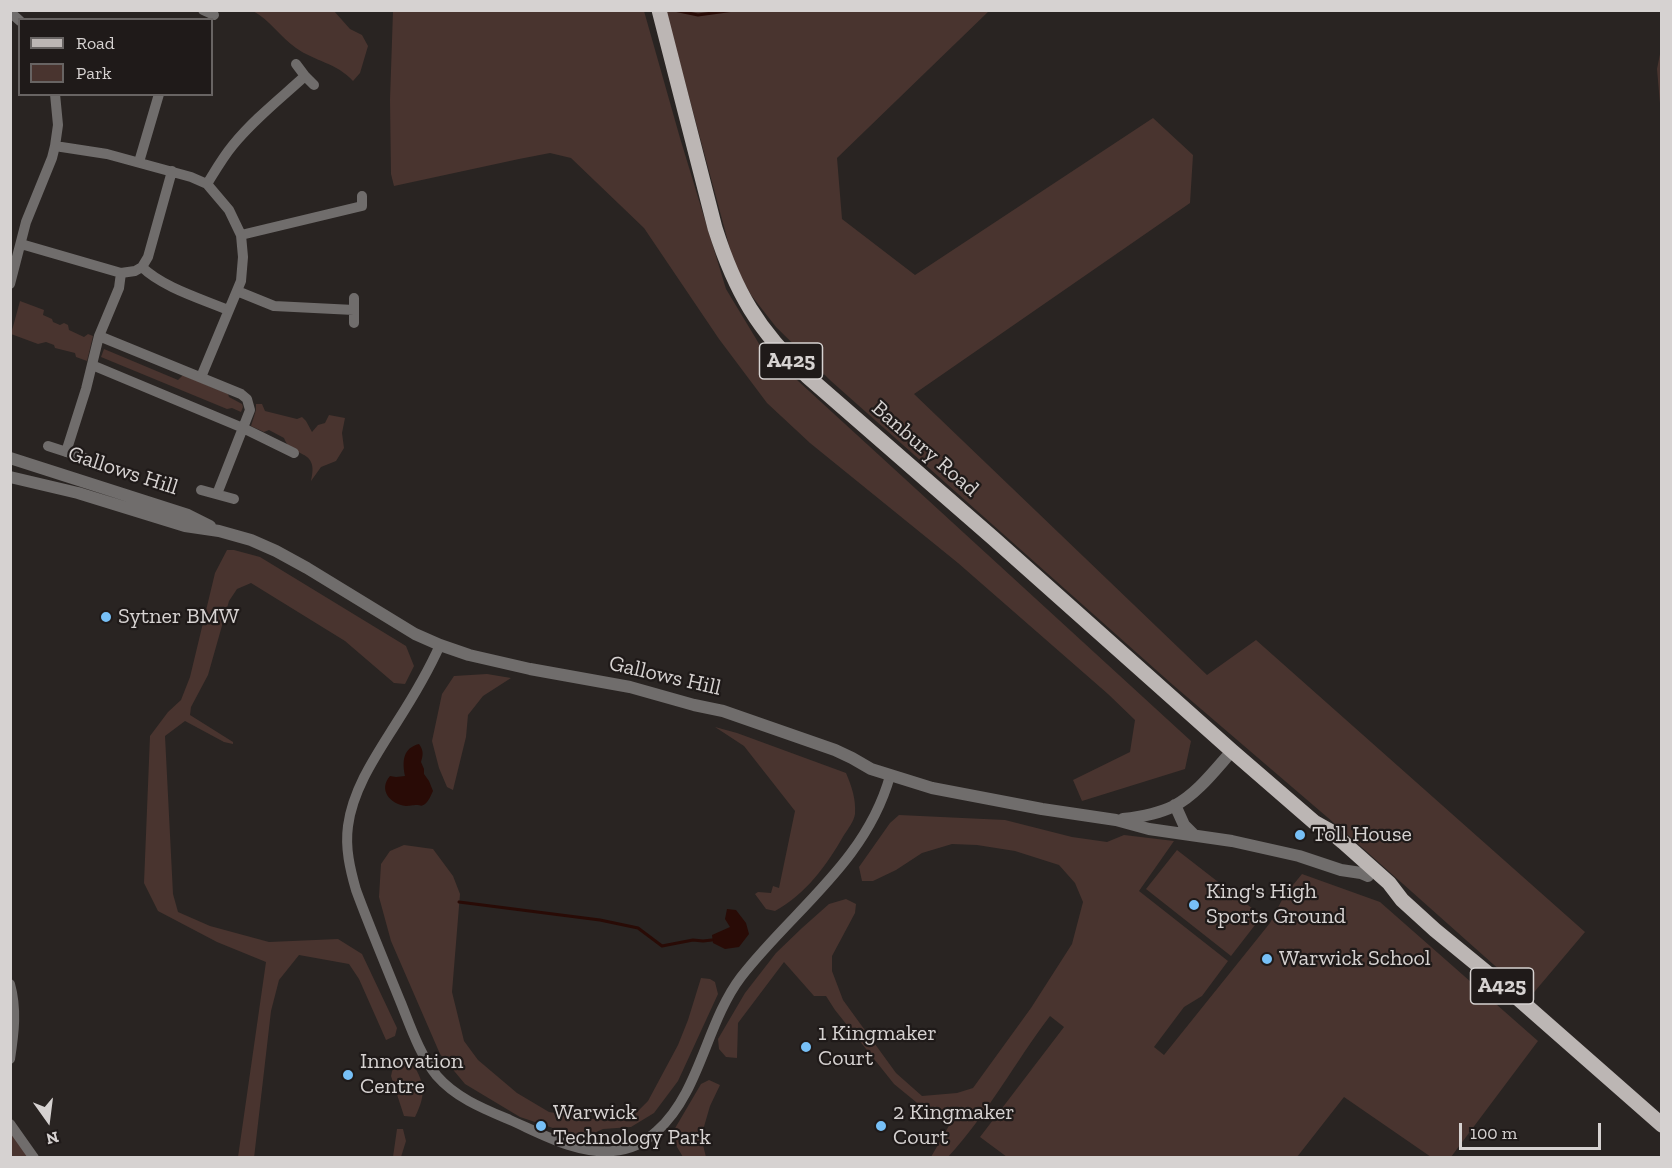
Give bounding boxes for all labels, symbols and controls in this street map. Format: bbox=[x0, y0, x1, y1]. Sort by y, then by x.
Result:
legend bbox=[18, 18, 213, 96]
text: Road bbox=[76, 32, 115, 54]
text: Park bbox=[76, 62, 112, 84]
road number: A425 bbox=[760, 343, 822, 379]
street label: Banbury Road bbox=[866, 395, 984, 503]
street label: Gallows Hill bbox=[65, 441, 181, 501]
place label: Sytner BMW bbox=[118, 604, 239, 630]
marker: Sytner BMW bbox=[99, 610, 113, 624]
street label: Gallows Hill bbox=[606, 650, 724, 702]
place label: Toll House bbox=[1312, 822, 1412, 848]
marker: Toll House bbox=[1293, 828, 1307, 842]
place label: King's High Sports Ground bbox=[1206, 879, 1346, 930]
marker: King's High Sports Ground bbox=[1187, 898, 1201, 912]
place label: Warwick School bbox=[1279, 946, 1431, 972]
marker: Warwick School bbox=[1260, 952, 1274, 966]
road number: A425 bbox=[1470, 968, 1534, 1004]
place label: 1 Kingmaker Court bbox=[818, 1021, 937, 1072]
marker: 1 Kingmaker Court bbox=[799, 1040, 813, 1054]
place label: Innovation Centre bbox=[360, 1049, 463, 1100]
marker: Innovation Centre bbox=[341, 1068, 355, 1082]
north arrow bbox=[18, 1090, 78, 1150]
place label: Warwick Technology Park bbox=[553, 1100, 711, 1152]
place label: 2 Kingmaker Court bbox=[893, 1100, 1015, 1152]
scale bar bbox=[1462, 1111, 1604, 1149]
marker: Warwick Technology Park bbox=[534, 1119, 548, 1133]
marker: 2 Kingmaker Court bbox=[874, 1119, 888, 1133]
text: 100 m bbox=[1470, 1122, 1517, 1144]
text: N bbox=[44, 1127, 61, 1149]

